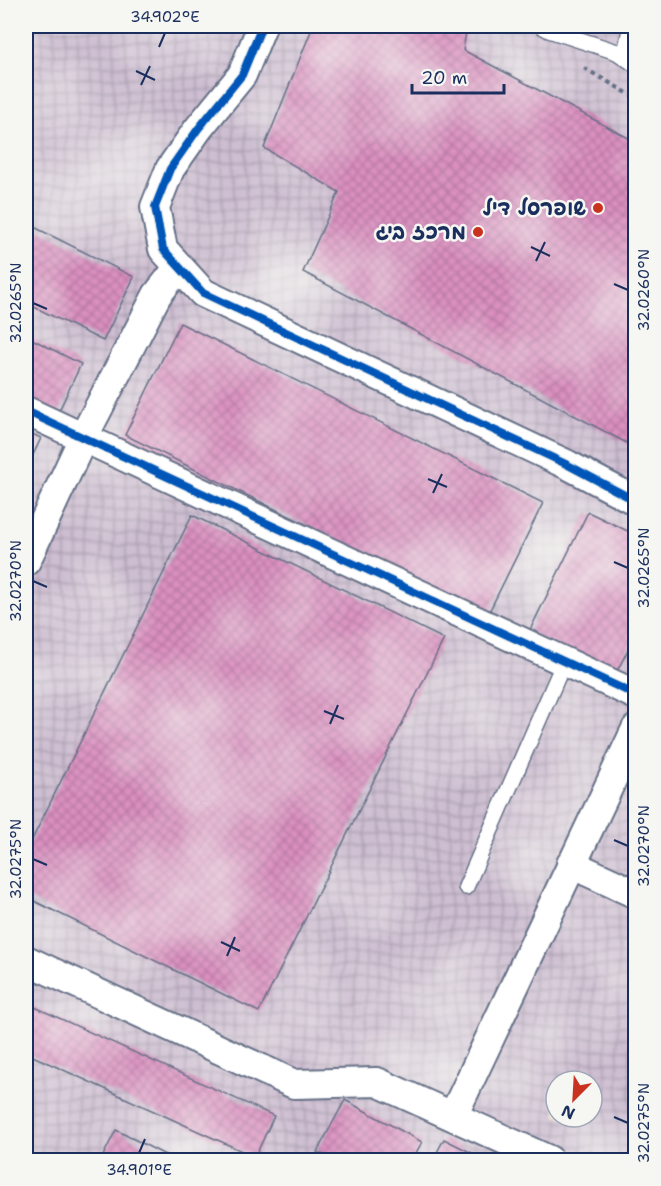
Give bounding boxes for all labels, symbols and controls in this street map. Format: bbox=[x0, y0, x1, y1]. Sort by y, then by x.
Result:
text: 34.902°E bbox=[130, 7, 200, 27]
scale bar bbox=[412, 57, 504, 95]
text: 20 m bbox=[421, 66, 467, 90]
place label: שופרסל דיל bbox=[483, 194, 586, 222]
marker: שופרסל דיל bbox=[591, 201, 605, 215]
place label: מרכז ביג bbox=[376, 218, 466, 246]
marker: מרכז ביג bbox=[471, 225, 485, 239]
text: 32.0260°N bbox=[634, 249, 654, 331]
text: 32.0265°N bbox=[6, 263, 26, 343]
text: 32.0265°N bbox=[634, 528, 654, 608]
text: 32.0270°N bbox=[6, 540, 26, 622]
text: 32.0270°N bbox=[634, 805, 654, 887]
text: 32.0275°N bbox=[6, 819, 26, 899]
north arrow bbox=[544, 1069, 604, 1129]
text: 32.0275°N bbox=[634, 1083, 654, 1163]
text: N bbox=[558, 1100, 578, 1124]
text: 34.901°E bbox=[106, 1160, 172, 1180]

